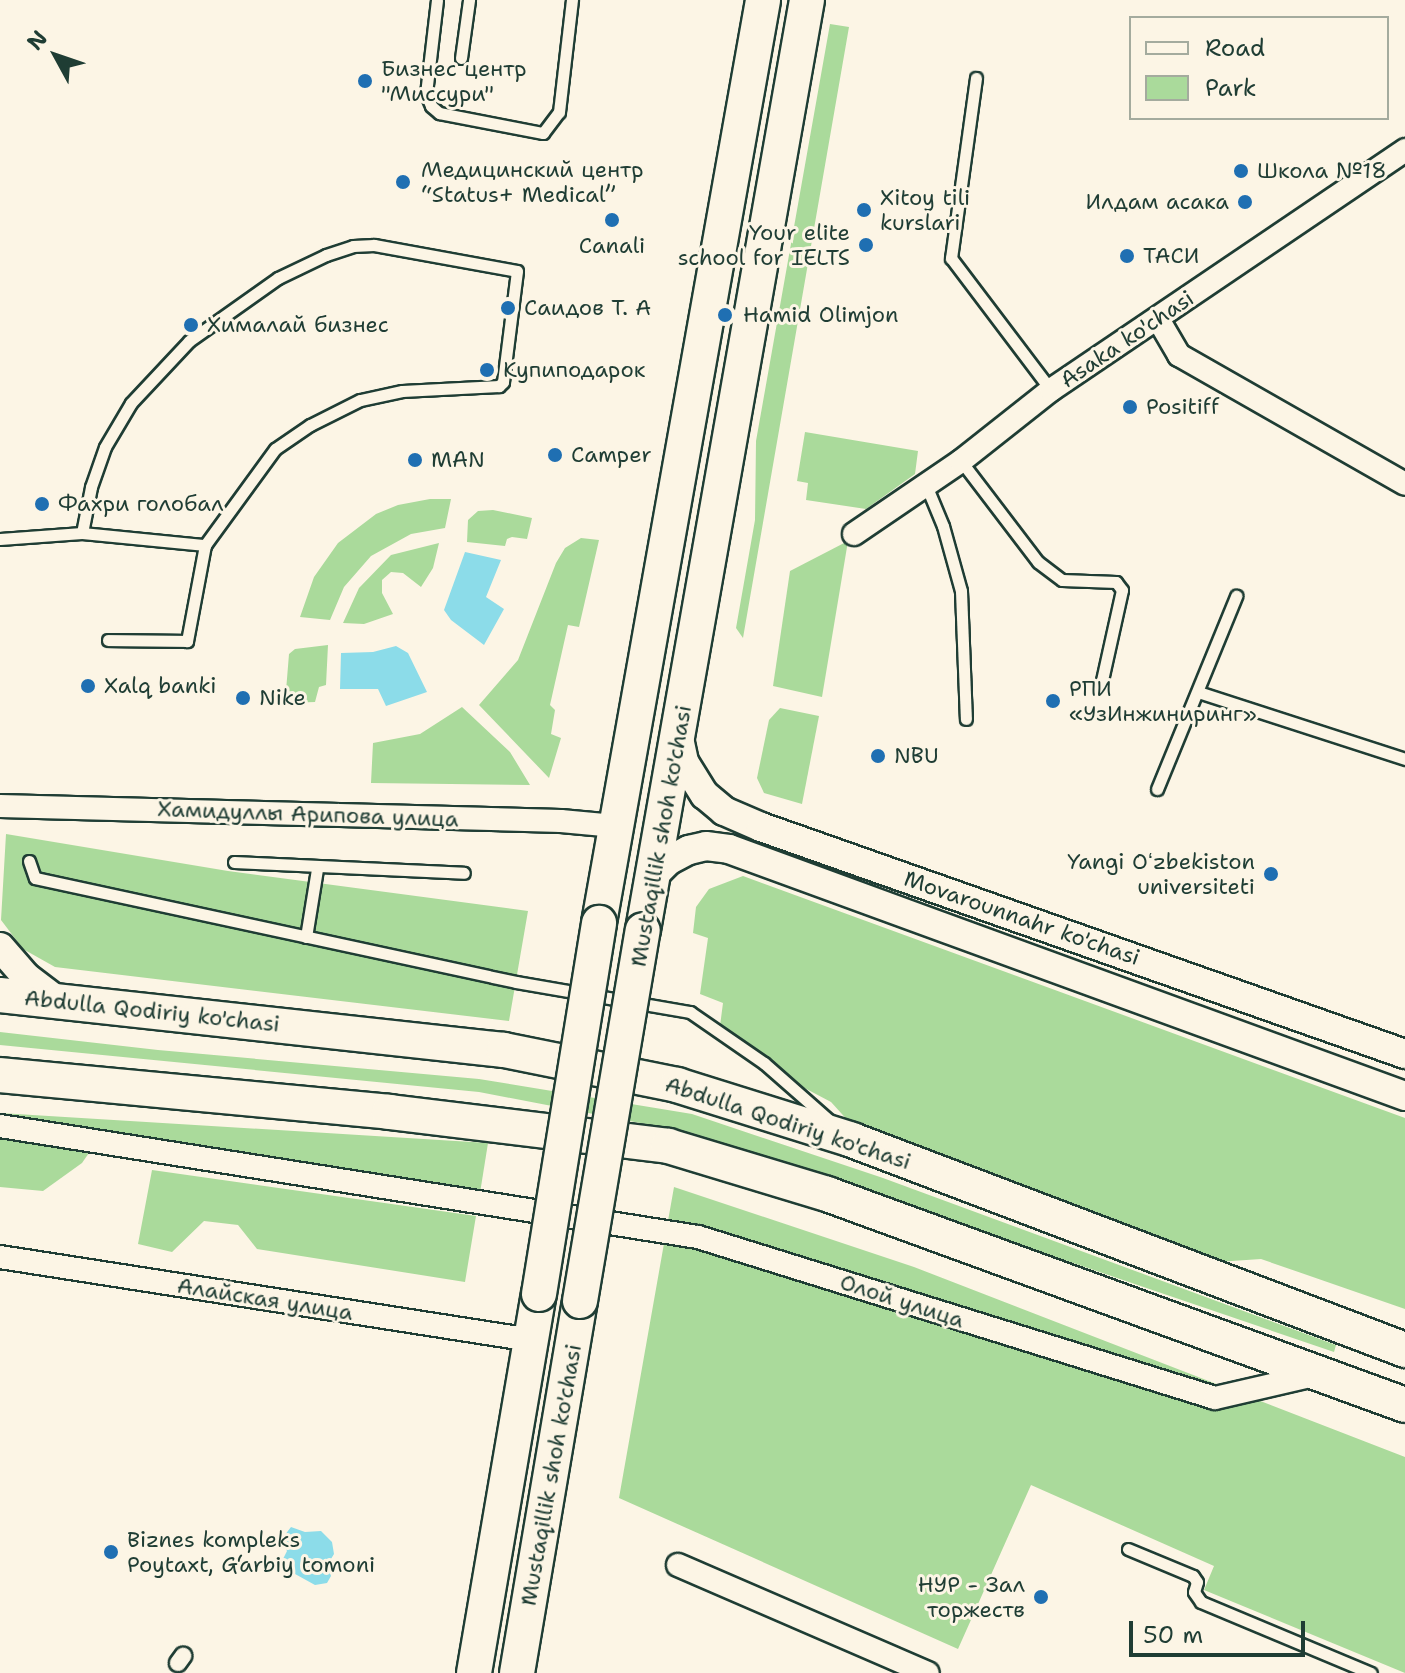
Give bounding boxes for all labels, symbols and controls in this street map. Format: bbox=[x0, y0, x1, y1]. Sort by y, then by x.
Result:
north arrow bbox=[16, 16, 96, 96]
legend bbox=[1129, 16, 1389, 120]
text: N bbox=[21, 24, 54, 56]
text: Road bbox=[1205, 32, 1265, 64]
place label: Бизнес центр "Миссури" bbox=[381, 55, 527, 106]
marker: Бизнес центр "Миссури" bbox=[356, 72, 374, 90]
text: Park bbox=[1205, 72, 1257, 104]
place label: Медицинский центр “Status+ Medical” bbox=[421, 156, 644, 208]
place label: Школа №18 bbox=[1257, 158, 1387, 184]
marker: Школа №18 bbox=[1232, 162, 1250, 180]
marker: Медицинский центр “Status+ Medical” bbox=[392, 171, 414, 193]
place label: Xitoy tili kurslari bbox=[880, 184, 970, 236]
place label: Илдам асака bbox=[1086, 189, 1229, 215]
marker: Илдам асака bbox=[1236, 193, 1254, 211]
marker: Xitoy tili kurslari bbox=[855, 201, 873, 219]
marker: Canali bbox=[603, 211, 621, 229]
place label: Your elite school for IELTS bbox=[678, 219, 850, 270]
place label: Canali bbox=[579, 233, 645, 259]
marker: Your elite school for IELTS bbox=[857, 236, 875, 254]
place label: ТАСИ bbox=[1143, 243, 1199, 269]
marker: ТАСИ bbox=[1118, 247, 1136, 265]
street label: Asaka ko'chasi bbox=[1055, 285, 1199, 393]
place label: Саидов Т. А bbox=[524, 295, 651, 321]
marker: Саидов Т. А bbox=[499, 299, 517, 317]
place label: Hamid Olimjon bbox=[743, 302, 898, 328]
marker: Hamid Olimjon bbox=[714, 304, 736, 326]
place label: Хималай бизнес bbox=[207, 312, 389, 338]
marker: Хималай бизнес bbox=[182, 316, 200, 334]
place label: Купиподарок bbox=[503, 357, 645, 383]
marker: Купиподарок bbox=[478, 361, 496, 379]
place label: Positiff bbox=[1146, 394, 1219, 420]
marker: Positiff bbox=[1121, 398, 1139, 416]
place label: Camper bbox=[571, 442, 652, 468]
marker: Camper bbox=[546, 446, 564, 464]
place label: MAN bbox=[431, 447, 485, 473]
marker: MAN bbox=[406, 451, 424, 469]
place label: Фахри голобал bbox=[58, 491, 224, 517]
marker: Фахри голобал bbox=[33, 495, 51, 513]
place label: Xalq banki bbox=[104, 673, 216, 699]
place label: РПИ «УзИнжиниринг» bbox=[1069, 675, 1257, 726]
marker: Xalq banki bbox=[79, 677, 97, 695]
place label: Nike bbox=[259, 685, 306, 711]
marker: Nike bbox=[234, 689, 252, 707]
marker: РПИ «УзИнжиниринг» bbox=[1044, 692, 1062, 710]
street label: Mustaqillik shoh ko'chasi bbox=[625, 703, 697, 969]
place label: NBU bbox=[894, 743, 939, 769]
marker: NBU bbox=[869, 747, 887, 765]
street label: Хамидуллы Арипова улица bbox=[157, 796, 459, 832]
place label: Yangi Oʻzbekiston universiteti bbox=[1067, 848, 1255, 900]
street label: Movarounnahr ko'chasi bbox=[901, 865, 1143, 971]
marker: Yangi Oʻzbekiston universiteti bbox=[1262, 865, 1280, 883]
street label: Abdulla Qodiriy ko'chasi bbox=[23, 984, 281, 1038]
street label: Abdulla Qodiriy ko'chasi bbox=[662, 1071, 914, 1175]
street label: Олой улица bbox=[837, 1269, 967, 1333]
street label: Алайская улица bbox=[175, 1272, 355, 1326]
street label: Mustaqillik shoh ko'chasi bbox=[515, 1342, 587, 1608]
place label: Biznes kompleks Poytaxt, G‘arbiy tomoni bbox=[127, 1526, 375, 1578]
marker: Biznes kompleks Poytaxt, G‘arbiy tomoni bbox=[102, 1543, 120, 1561]
place label: НУР - Зал торжеств bbox=[918, 1571, 1025, 1622]
marker: НУР - Зал торжеств bbox=[1032, 1588, 1050, 1606]
scale bar bbox=[1133, 1605, 1309, 1655]
text: 50 m bbox=[1143, 1619, 1203, 1651]

